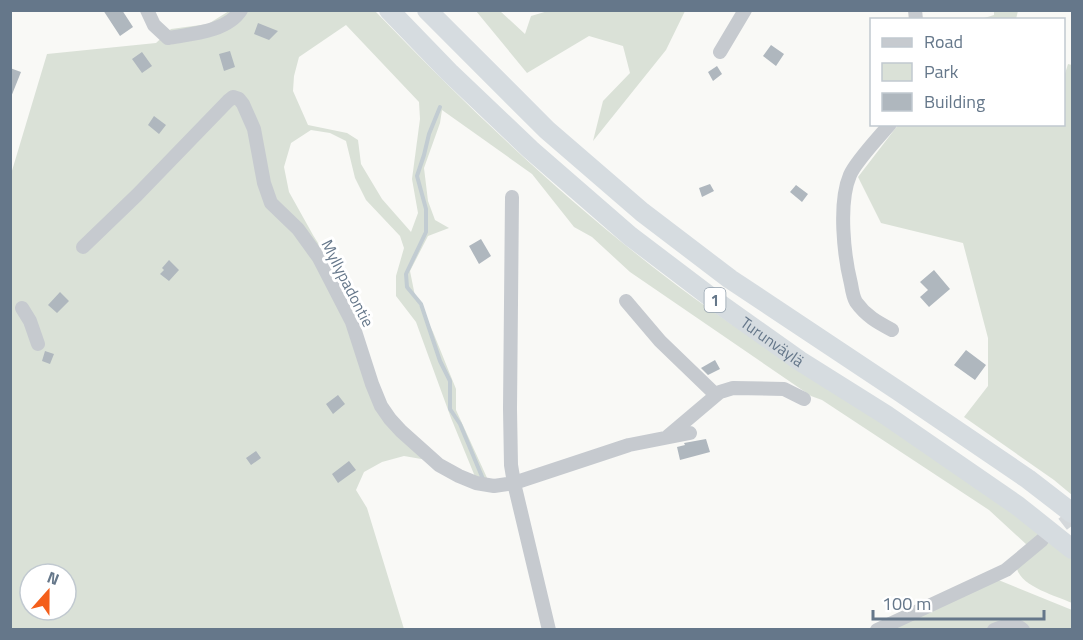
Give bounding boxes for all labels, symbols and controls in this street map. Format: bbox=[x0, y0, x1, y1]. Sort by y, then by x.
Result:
legend bbox=[870, 18, 1065, 126]
text: Road bbox=[924, 28, 963, 55]
text: Park bbox=[924, 58, 959, 85]
text: Building bbox=[924, 88, 985, 115]
street label: Myllypadontie bbox=[316, 235, 380, 331]
road number: 1 bbox=[704, 288, 726, 312]
street label: Turunväylä bbox=[736, 311, 809, 372]
north arrow bbox=[18, 562, 78, 622]
text: N bbox=[44, 565, 63, 591]
scale bar bbox=[873, 583, 1044, 621]
text: 100 m bbox=[882, 590, 931, 617]

